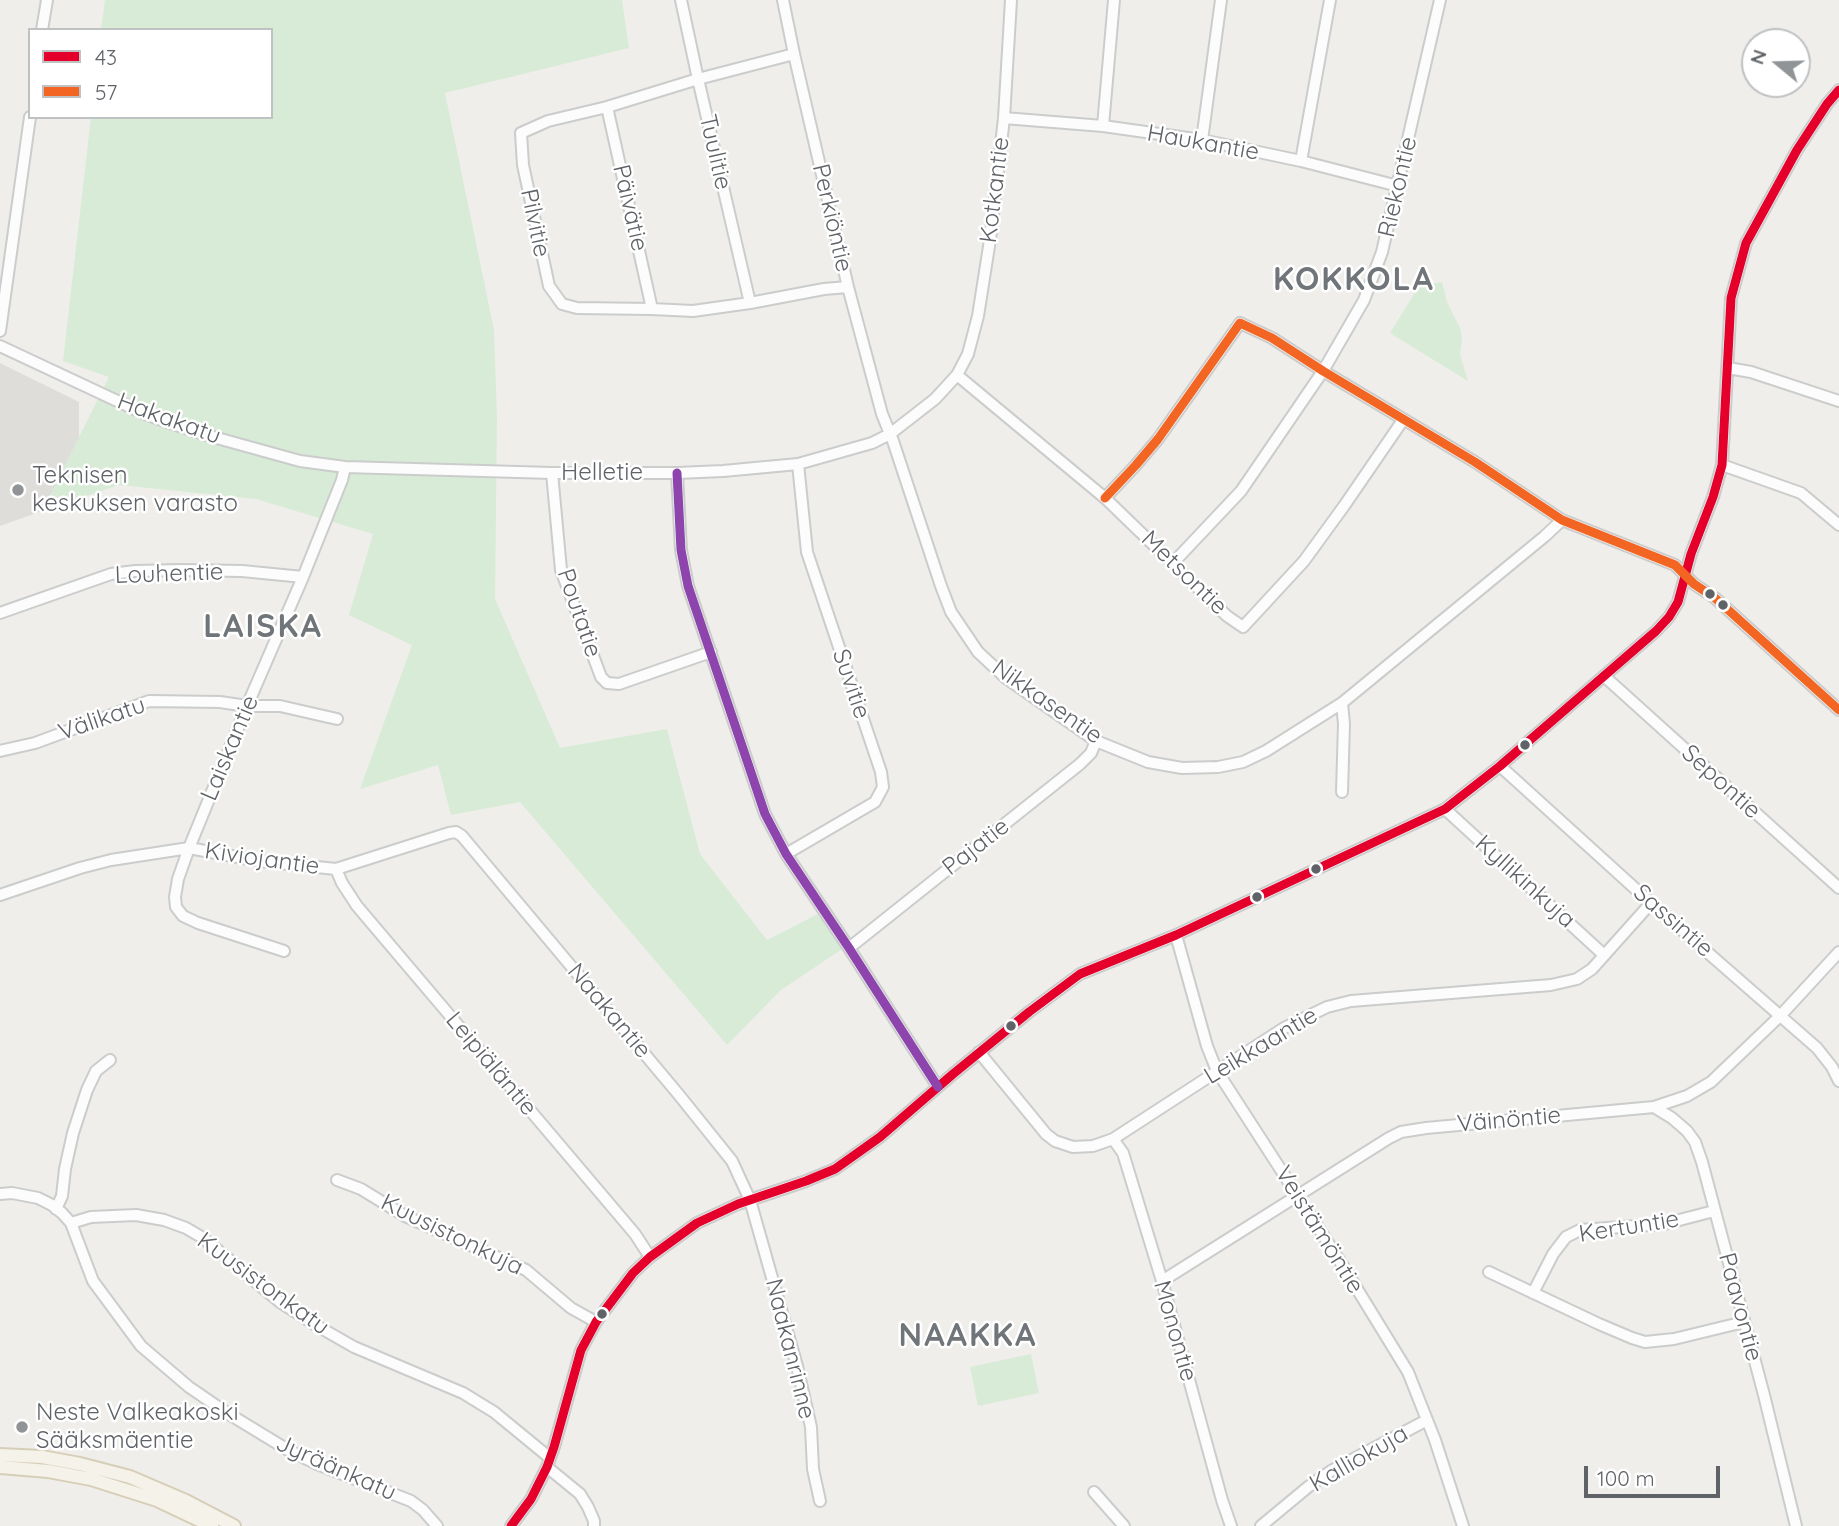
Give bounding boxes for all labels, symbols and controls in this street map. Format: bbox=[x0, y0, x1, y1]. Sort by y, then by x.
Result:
legend bbox=[28, 28, 273, 119]
north arrow bbox=[1741, 28, 1811, 98]
text: 43 bbox=[95, 44, 117, 70]
text: N bbox=[1744, 46, 1772, 67]
text: 57 bbox=[95, 79, 117, 105]
street label: Tuulitie bbox=[692, 112, 738, 192]
street label: Haukantie bbox=[1145, 119, 1261, 167]
street label: Riekontie bbox=[1372, 134, 1424, 240]
street label: Kotkantie bbox=[974, 135, 1016, 245]
street label: Perkiöntie bbox=[806, 161, 858, 275]
street label: Päivätie bbox=[606, 162, 654, 254]
street label: Pilvitie bbox=[514, 186, 556, 260]
district label: KOKKOLA bbox=[1274, 261, 1434, 299]
street label: Hakakatu bbox=[113, 387, 225, 451]
street label: Helletie bbox=[561, 459, 643, 487]
place label: Teknisen keskuksen varasto bbox=[32, 462, 238, 518]
marker: Teknisen keskuksen varasto bbox=[10, 482, 26, 498]
street label: Metsontie bbox=[1135, 525, 1233, 621]
street label: Louhentie bbox=[114, 558, 224, 590]
street label: Poutatie bbox=[550, 565, 608, 661]
unlabelled marker bbox=[1703, 587, 1717, 601]
unlabelled marker bbox=[1716, 598, 1730, 612]
district label: LAISKA bbox=[204, 608, 322, 646]
street label: Suvitie bbox=[826, 645, 876, 723]
street label: Nikkasentie bbox=[986, 653, 1108, 751]
street label: Välikatu bbox=[55, 691, 149, 747]
street label: Laiskantie bbox=[195, 691, 265, 805]
unlabelled marker bbox=[1518, 738, 1532, 752]
street label: Sepontie bbox=[1675, 739, 1767, 825]
street label: Pajatie bbox=[937, 812, 1015, 882]
street label: Kyllikinkuja bbox=[1469, 830, 1581, 934]
street label: Kiviojantie bbox=[203, 837, 321, 881]
unlabelled marker bbox=[1309, 862, 1323, 876]
street label: Sassintie bbox=[1627, 879, 1719, 963]
unlabelled marker bbox=[1250, 890, 1264, 904]
street label: Naakantie bbox=[561, 958, 657, 1064]
street label: Leikkaantie bbox=[1199, 1001, 1323, 1091]
street label: Leipiäläntie bbox=[439, 1006, 543, 1122]
unlabelled marker bbox=[1004, 1019, 1018, 1033]
street label: Väinöntie bbox=[1456, 1101, 1562, 1139]
street label: Veistämöntie bbox=[1268, 1161, 1370, 1299]
street label: Kuusistonkuja bbox=[376, 1188, 528, 1282]
street label: Kertuntie bbox=[1577, 1205, 1681, 1249]
street label: Kuusistonkatu bbox=[191, 1226, 335, 1342]
street label: Paavontie bbox=[1712, 1250, 1768, 1364]
street label: Naakanrinne bbox=[759, 1276, 821, 1422]
street label: Monontie bbox=[1147, 1277, 1203, 1385]
unlabelled marker bbox=[595, 1307, 609, 1321]
district label: NAAKKA bbox=[899, 1317, 1037, 1355]
place label: Neste Valkeakoski Sääksmäentie bbox=[36, 1399, 239, 1455]
marker: Neste Valkeakoski Sääksmäentie bbox=[14, 1419, 30, 1435]
street label: Kalliokuja bbox=[1305, 1419, 1413, 1499]
street label: Jyräänkatu bbox=[271, 1429, 401, 1507]
scale bar bbox=[1587, 1452, 1724, 1496]
text: 100 m bbox=[1597, 1465, 1655, 1491]

